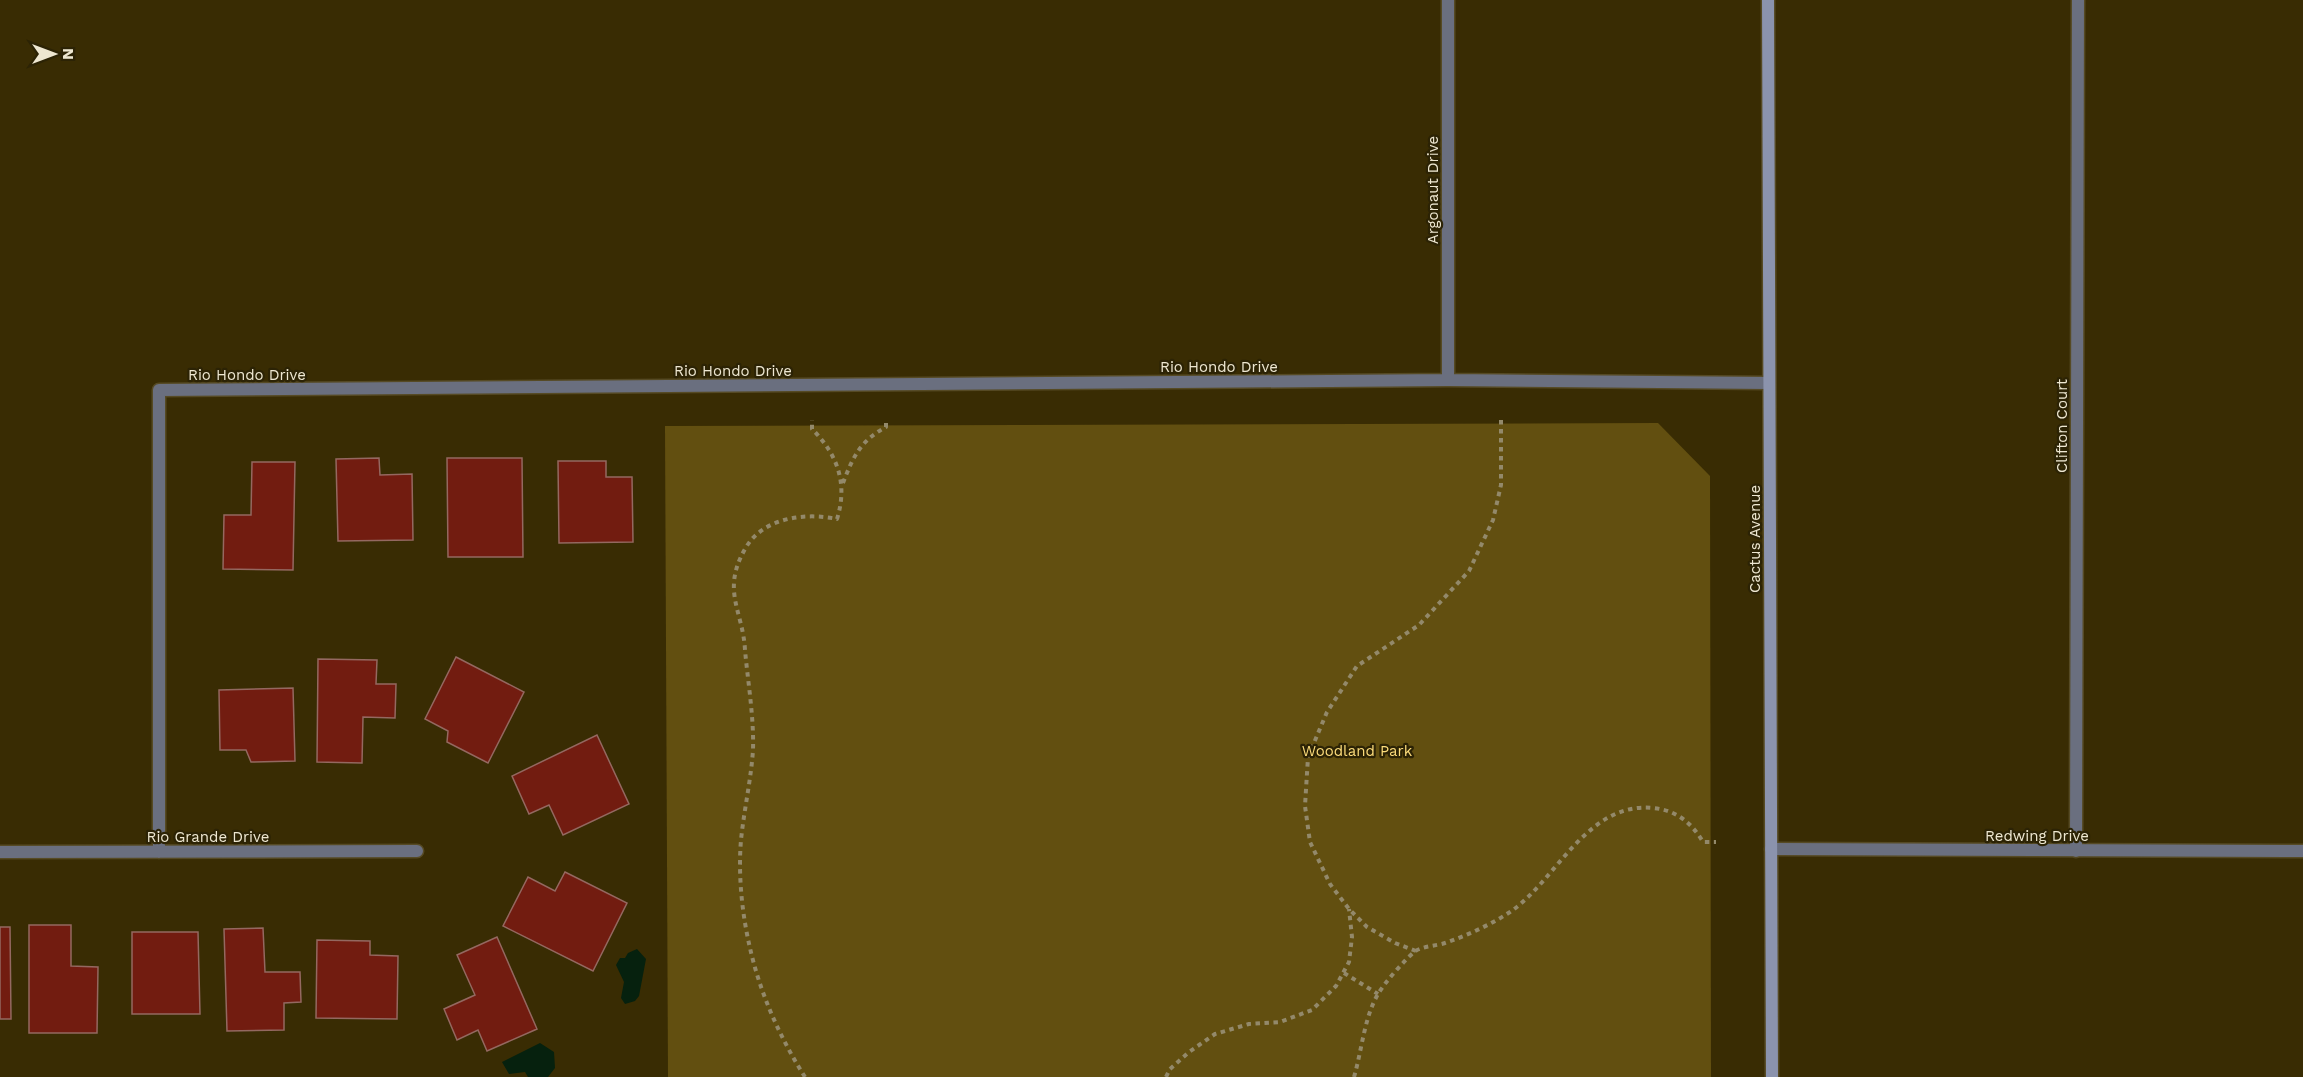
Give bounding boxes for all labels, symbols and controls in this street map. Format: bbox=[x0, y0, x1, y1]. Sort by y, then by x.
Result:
north arrow bbox=[24, 24, 84, 84]
text: N bbox=[59, 48, 78, 60]
street label: Argonaut Drive bbox=[1424, 136, 1442, 244]
street label: Rio Hondo Drive bbox=[1160, 358, 1278, 376]
street label: Rio Hondo Drive bbox=[674, 362, 792, 380]
street label: Rio Hondo Drive bbox=[188, 366, 306, 384]
street label: Clifton Court bbox=[2053, 378, 2071, 473]
street label: Cactus Avenue bbox=[1746, 485, 1764, 593]
park label: Woodland Park bbox=[1302, 742, 1413, 760]
street label: Redwing Drive bbox=[1985, 827, 2089, 845]
street label: Rio Grande Drive bbox=[146, 828, 270, 846]

